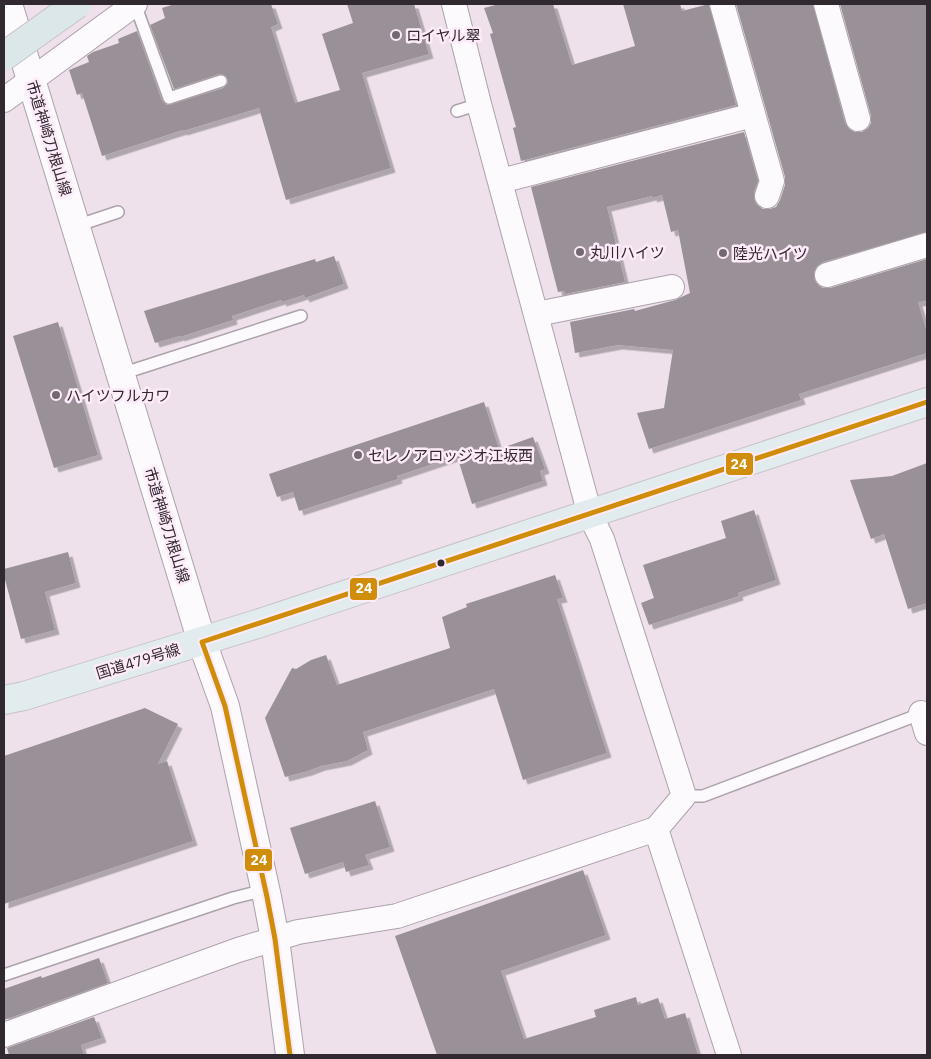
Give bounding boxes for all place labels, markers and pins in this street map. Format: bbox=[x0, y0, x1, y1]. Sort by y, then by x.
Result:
place label: ロイヤル翠 bbox=[406, 26, 481, 45]
marker: ロイヤル翠 bbox=[390, 29, 402, 41]
place label: 丸川ハイツ bbox=[590, 243, 665, 262]
place label: 陸光ハイツ bbox=[733, 244, 808, 263]
marker: 丸川ハイツ bbox=[574, 246, 586, 258]
marker: 陸光ハイツ bbox=[717, 247, 729, 259]
place label: ハイツフルカワ bbox=[66, 386, 170, 405]
marker: ハイツフルカワ bbox=[50, 389, 62, 401]
place label: セレノアロッジオ江坂西 bbox=[368, 446, 533, 465]
marker: セレノアロッジオ江坂西 bbox=[352, 449, 364, 461]
unlabelled marker bbox=[436, 558, 446, 568]

